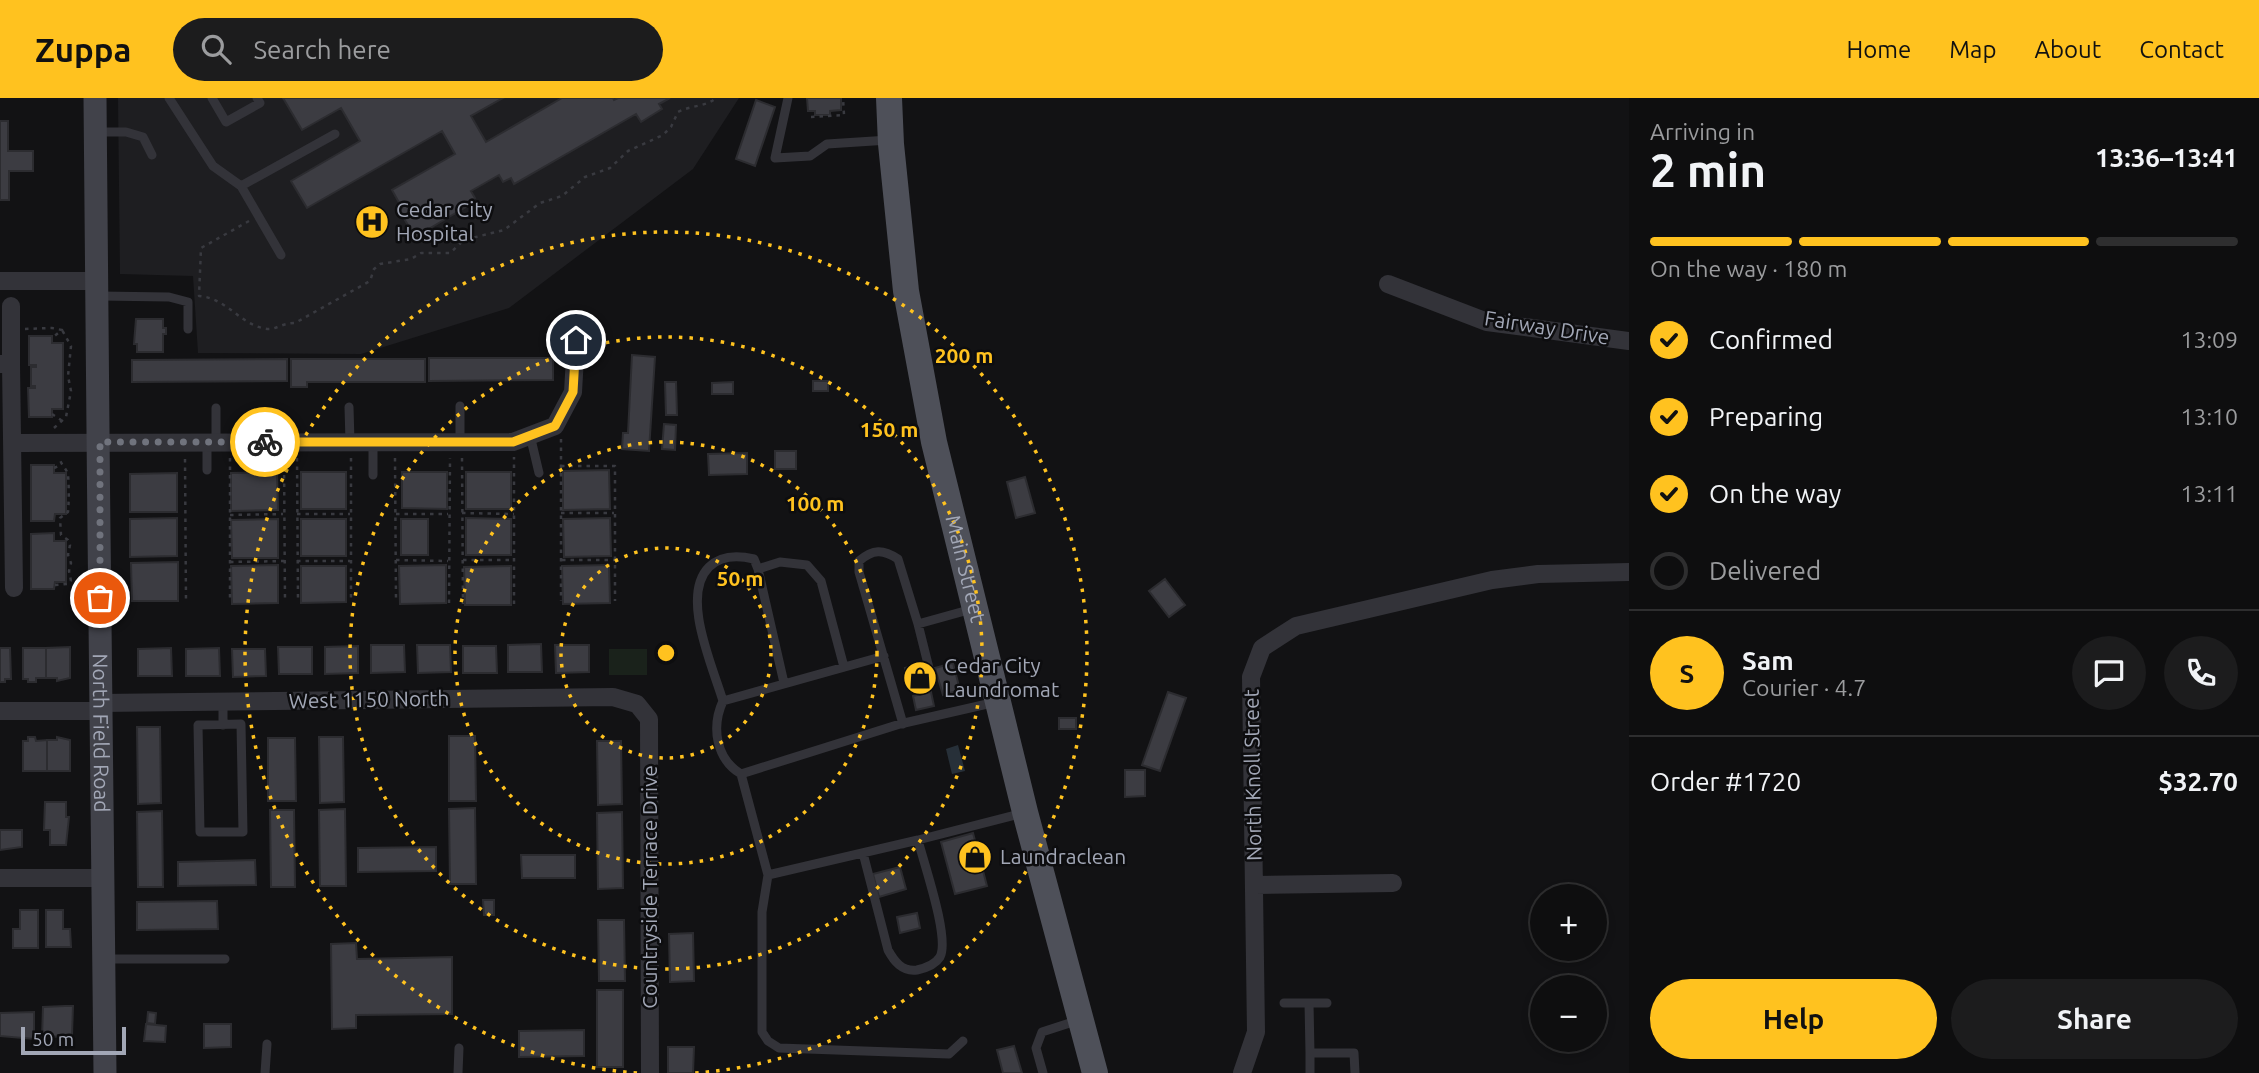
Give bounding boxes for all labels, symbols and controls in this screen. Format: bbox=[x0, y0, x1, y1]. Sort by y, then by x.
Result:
search box bbox=[173, 18, 663, 81]
icon: search bbox=[197, 30, 235, 68]
text: Zuppa bbox=[35, 31, 131, 68]
text: Search here bbox=[253, 35, 391, 64]
text: Home bbox=[1846, 36, 1911, 63]
text: Map bbox=[1949, 36, 1996, 63]
text: About bbox=[2034, 36, 2101, 63]
text: Contact bbox=[2139, 36, 2224, 63]
text: Arriving in bbox=[1650, 119, 1755, 144]
text: 13:36–13:41 bbox=[2095, 143, 2238, 172]
text: 2 min bbox=[1650, 144, 1766, 196]
place label: Cedar City Hospital bbox=[396, 197, 493, 245]
hospital icon: Cedar City Hospital bbox=[353, 203, 391, 241]
text: On the way · 180 m bbox=[1650, 256, 1847, 281]
street label: Fairway Drive bbox=[1483, 305, 1611, 349]
pin bbox=[546, 310, 606, 370]
icon: home bbox=[557, 321, 595, 359]
icon: check bbox=[1650, 321, 1688, 359]
text: Confirmed bbox=[1709, 325, 1833, 354]
text: 13:09 bbox=[2180, 327, 2238, 352]
text: 200 m bbox=[935, 343, 993, 367]
icon: check bbox=[1650, 398, 1688, 436]
text: Preparing bbox=[1709, 402, 1823, 431]
text: 13:10 bbox=[2180, 404, 2238, 429]
courier bbox=[230, 407, 300, 477]
text: 150 m bbox=[860, 417, 918, 441]
icon: bike bbox=[246, 423, 284, 461]
icon: check bbox=[1650, 475, 1688, 513]
text: On the way bbox=[1709, 479, 1841, 508]
text: 13:11 bbox=[2180, 481, 2238, 506]
text: 100 m bbox=[786, 491, 844, 515]
street label: Main Street bbox=[941, 512, 991, 625]
text: Delivered bbox=[1709, 556, 1821, 585]
text: 50 m bbox=[717, 566, 763, 590]
pin bbox=[70, 568, 130, 628]
icon: bag bbox=[81, 579, 119, 617]
button: chat bbox=[2072, 636, 2146, 710]
button: phone bbox=[2164, 636, 2238, 710]
centre of rings bbox=[654, 641, 678, 665]
text: Sam bbox=[1742, 646, 1794, 675]
street label: North Field Road bbox=[89, 653, 114, 813]
place label: Cedar City Laundromat bbox=[944, 653, 1059, 701]
shop icon: Cedar City Laundromat bbox=[901, 659, 939, 697]
text: S bbox=[1680, 659, 1694, 688]
text: Courier · 4.7 bbox=[1742, 675, 1866, 700]
street label: West 1150 North bbox=[289, 686, 449, 712]
street label: North Knoll Street bbox=[1239, 689, 1265, 861]
street label: Countryside Terrace Drive bbox=[637, 765, 661, 1009]
text: Order #1720 bbox=[1650, 767, 1801, 796]
text: $32.70 bbox=[2158, 767, 2238, 796]
shop icon: Laundraclean bbox=[956, 838, 994, 876]
place label: Laundraclean bbox=[1000, 844, 1126, 868]
map controls bbox=[1530, 884, 1607, 1052]
button: + bbox=[1530, 884, 1607, 961]
button: − bbox=[1530, 975, 1607, 1052]
button: Help bbox=[1650, 979, 1937, 1059]
button: Share bbox=[1951, 979, 2238, 1059]
scale bar bbox=[21, 1024, 126, 1056]
text: 50 m bbox=[32, 1028, 74, 1050]

